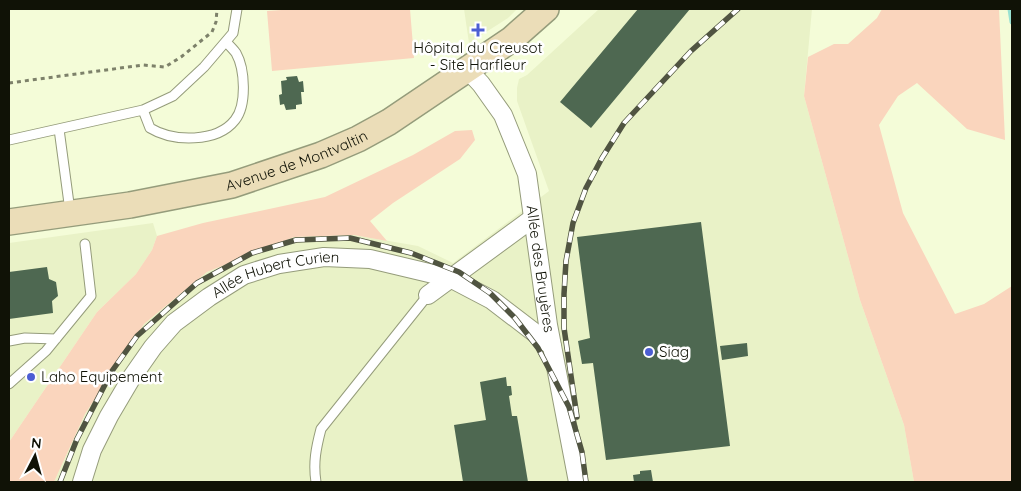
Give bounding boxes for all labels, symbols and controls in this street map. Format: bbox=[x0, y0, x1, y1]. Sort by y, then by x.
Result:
marker: Hôpital du Creusot - Site Harfleur bbox=[471, 23, 485, 37]
place label: Hôpital du Creusot - Site Harfleur bbox=[413, 38, 543, 74]
street label: Avenue de Montvaltin bbox=[224, 126, 371, 195]
street label: Allée des Bruyères bbox=[522, 204, 559, 334]
street label: Allée Hubert Curien bbox=[208, 247, 340, 302]
place label: Siag bbox=[659, 342, 689, 361]
marker: Siag bbox=[643, 346, 655, 358]
place label: Laho Equipement bbox=[41, 367, 163, 386]
marker: Laho Equipement bbox=[25, 371, 37, 383]
north arrow bbox=[10, 431, 60, 481]
text: N bbox=[30, 434, 42, 453]

